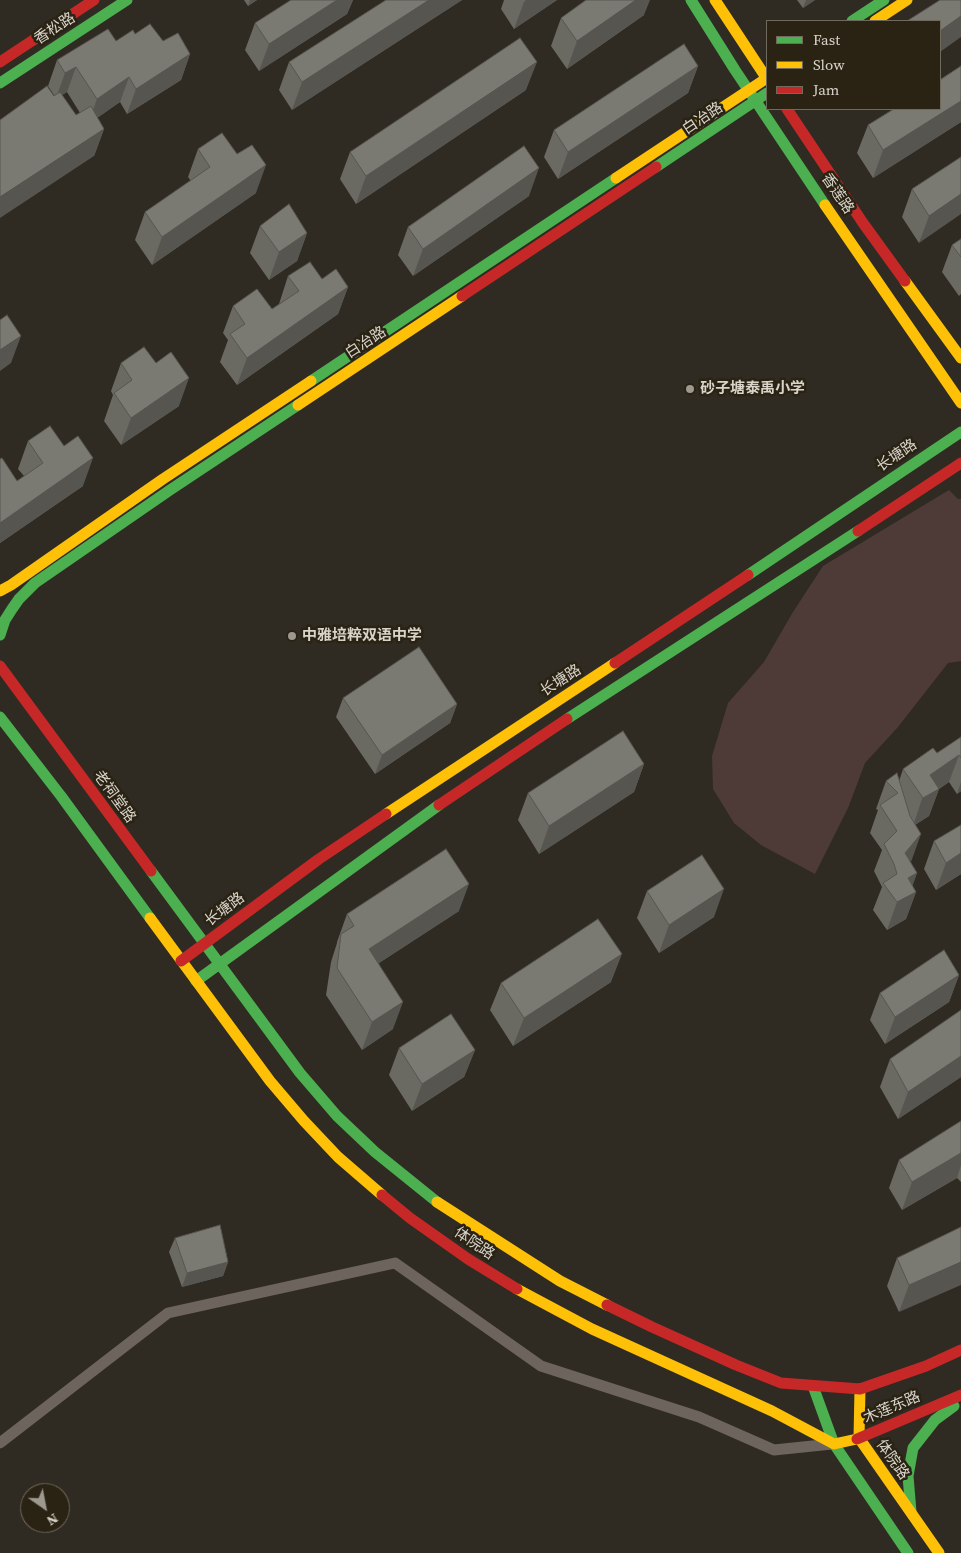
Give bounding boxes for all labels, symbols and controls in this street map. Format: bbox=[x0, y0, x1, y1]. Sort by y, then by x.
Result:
street label: 香松路 bbox=[31, 9, 79, 49]
legend bbox=[766, 20, 941, 110]
text: Fast bbox=[813, 29, 840, 50]
text: Slow bbox=[813, 54, 845, 75]
text: Jam bbox=[813, 79, 839, 100]
street label: 白冶路 bbox=[679, 99, 727, 139]
street label: 香莲路 bbox=[817, 170, 857, 218]
street label: 白冶路 bbox=[342, 323, 390, 363]
place label: 砂子塘泰禹小学 bbox=[700, 380, 805, 398]
marker: 砂子塘泰禹小学 bbox=[684, 383, 696, 395]
street label: 长塘路 bbox=[873, 436, 921, 476]
place label: 中雅培粹双语中学 bbox=[302, 627, 422, 645]
marker: 中雅培粹双语中学 bbox=[286, 630, 298, 642]
street label: 长塘路 bbox=[537, 661, 585, 701]
street label: 老祠堂路 bbox=[89, 767, 139, 827]
street label: 长塘路 bbox=[202, 889, 248, 931]
street label: 体院路 bbox=[450, 1224, 498, 1264]
street label: 木莲东路 bbox=[861, 1388, 923, 1428]
street label: 体院路 bbox=[872, 1436, 912, 1484]
north arrow bbox=[20, 1483, 70, 1533]
text: N bbox=[43, 1509, 62, 1531]

